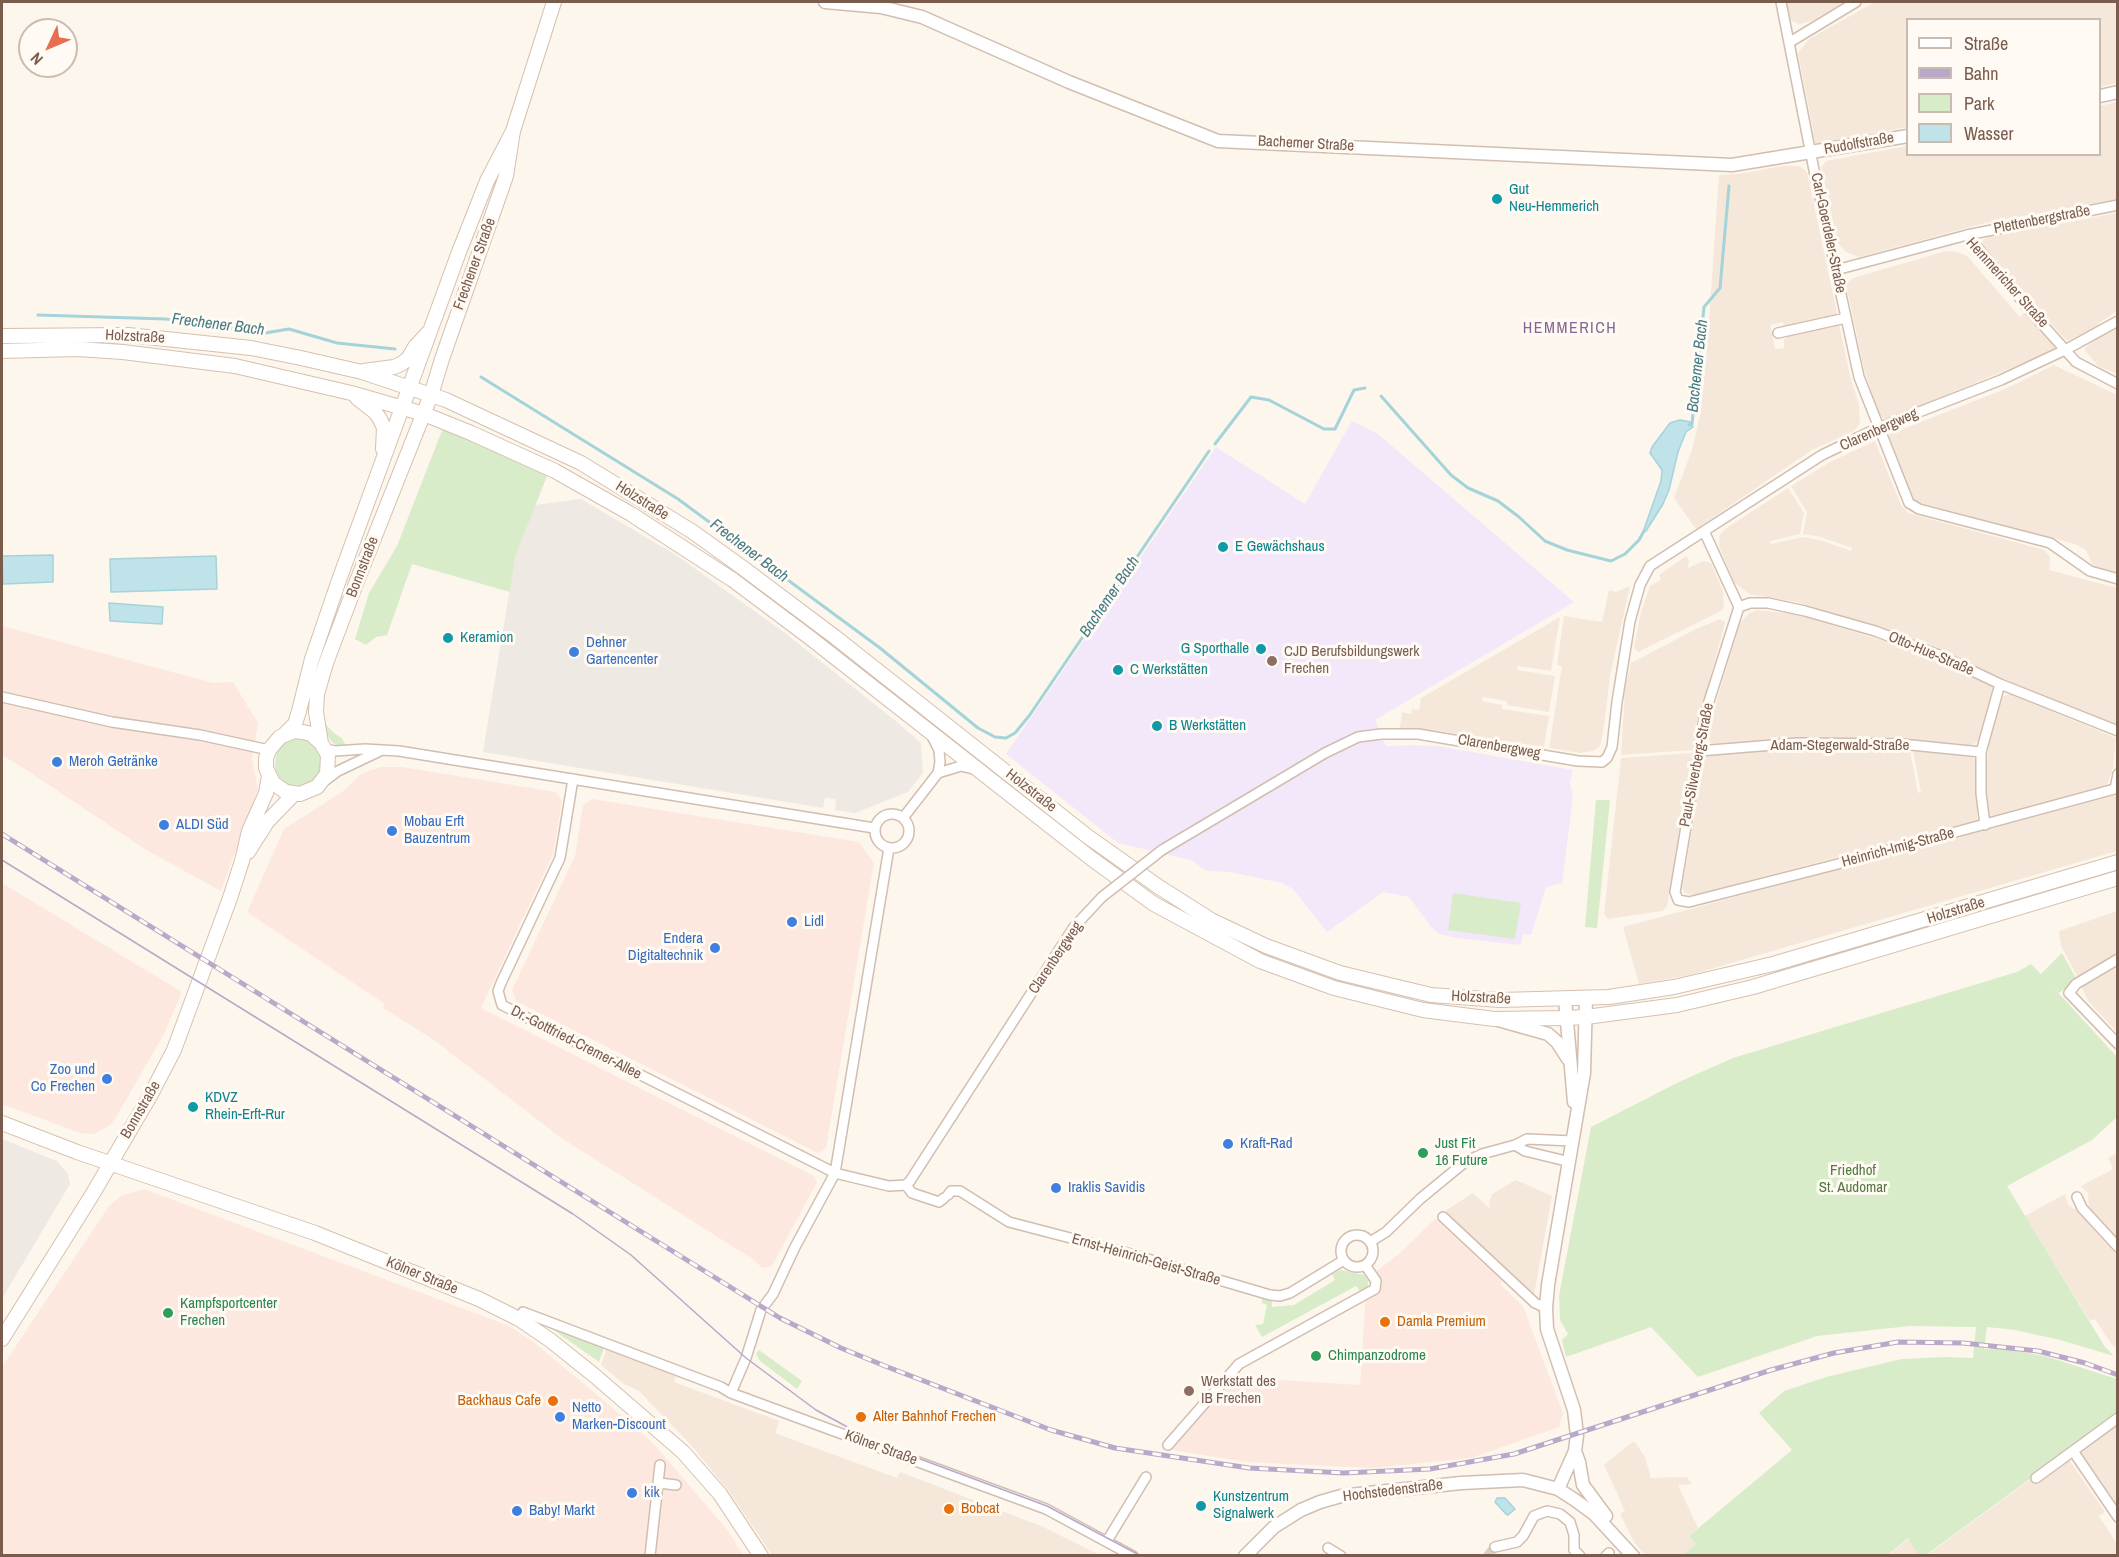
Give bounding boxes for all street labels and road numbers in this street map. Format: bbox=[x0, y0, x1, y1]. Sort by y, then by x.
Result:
street label: Rudolfstraße bbox=[1823, 129, 1895, 159]
street label: Bachemer Straße bbox=[1257, 132, 1355, 156]
street label: Carl-Goerdeler-Straße bbox=[1806, 171, 1850, 295]
street label: Plettenbergstraße bbox=[1992, 202, 2092, 238]
street label: Frechener Straße bbox=[450, 216, 500, 312]
street label: Hemmericher Straße bbox=[1962, 234, 2052, 332]
street label: Holzstraße bbox=[105, 326, 165, 348]
street label: Clarenbergweg bbox=[1837, 405, 1921, 455]
street label: Holzstraße bbox=[612, 478, 672, 524]
street label: Bonnstraße bbox=[343, 534, 383, 600]
street label: Otto-Hue-Straße bbox=[1886, 628, 1976, 680]
street label: Paul-Silverberg-Straße bbox=[1676, 702, 1718, 828]
street label: Clarenbergweg bbox=[1456, 731, 1542, 763]
street label: Adam-Stegerwald-Straße bbox=[1771, 737, 1909, 755]
street label: Holzstraße bbox=[1002, 766, 1060, 816]
street label: Heinrich-Imig-Straße bbox=[1840, 824, 1956, 872]
street label: Holzstraße bbox=[1925, 894, 1987, 928]
street label: Clarenbergweg bbox=[1025, 918, 1087, 998]
street label: Holzstraße bbox=[1451, 987, 1511, 1009]
street label: Dr.-Gottfried-Cremer-Allee bbox=[508, 1002, 644, 1084]
street label: Bonnstraße bbox=[117, 1078, 165, 1142]
street label: Ernst-Heinrich-Geist-Straße bbox=[1070, 1230, 1222, 1290]
street label: Kölner Straße bbox=[383, 1253, 461, 1299]
street label: Kölner Straße bbox=[842, 1427, 920, 1469]
street label: Hochstedenstraße bbox=[1342, 1476, 1444, 1506]

